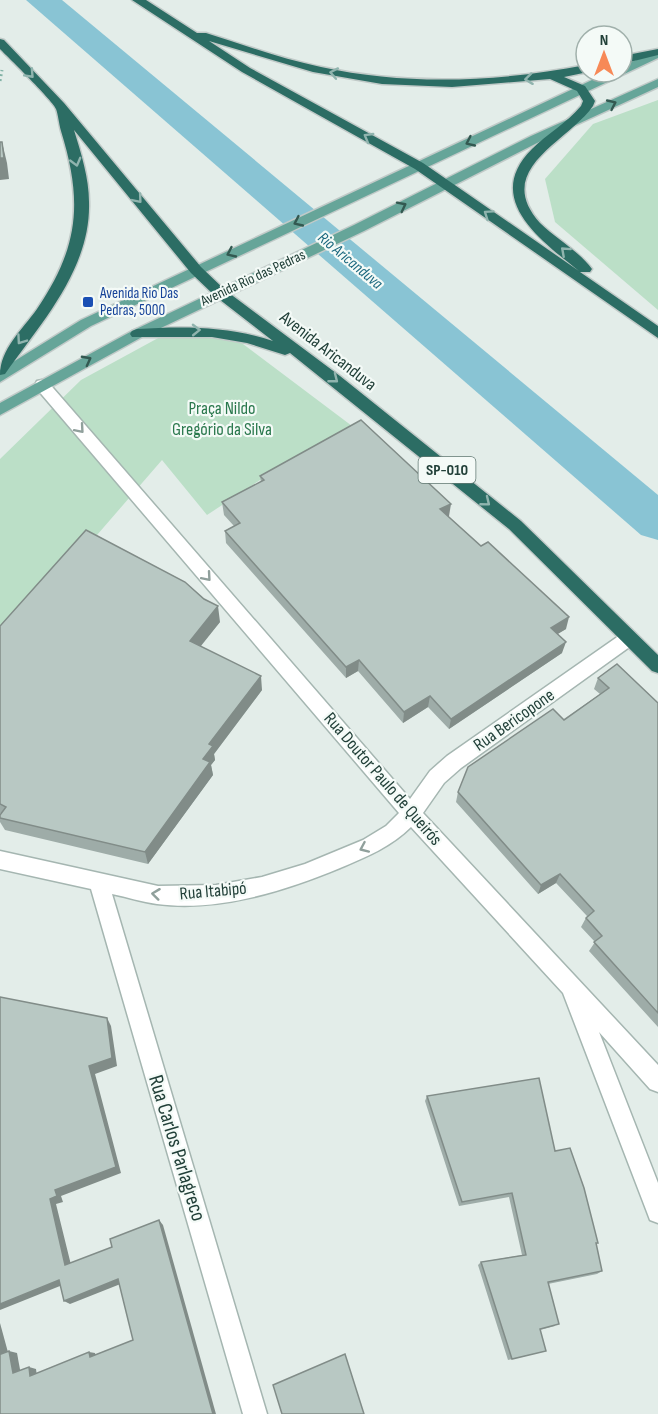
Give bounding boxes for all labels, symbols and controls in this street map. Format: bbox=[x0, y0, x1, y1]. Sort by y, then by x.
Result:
north arrow bbox=[574, 24, 634, 84]
text: N bbox=[600, 31, 608, 50]
one-way arrow bbox=[23, 67, 34, 78]
one-way arrow bbox=[330, 67, 340, 80]
one-way arrow bbox=[524, 73, 533, 85]
one-way arrow bbox=[605, 100, 616, 112]
one-way arrow bbox=[364, 133, 374, 144]
one-way arrow bbox=[465, 134, 476, 146]
one-way arrow bbox=[68, 157, 81, 167]
one-way arrow bbox=[130, 192, 141, 203]
one-way arrow bbox=[396, 202, 407, 213]
one-way arrow bbox=[483, 210, 494, 221]
one-way arrow bbox=[294, 215, 305, 227]
water label: Rio Aricanduva bbox=[314, 228, 387, 294]
street label: Avenida Rio das Pedras bbox=[197, 245, 308, 311]
one-way arrow bbox=[226, 246, 237, 258]
one-way arrow bbox=[561, 247, 572, 258]
place label: Avenida Rio Das Pedras, 5000 bbox=[99, 284, 178, 320]
marker: Avenida Rio Das Pedras, 5000 bbox=[81, 295, 95, 309]
street label: Avenida Aricanduva bbox=[275, 306, 381, 395]
one-way arrow bbox=[191, 324, 200, 336]
one-way arrow bbox=[17, 334, 28, 345]
one-way arrow bbox=[81, 356, 91, 367]
one-way arrow bbox=[327, 372, 338, 383]
park label: Praça Nildo Gregório da Silva bbox=[172, 398, 272, 440]
one-way arrow bbox=[73, 422, 84, 433]
road number: SP-010 bbox=[418, 457, 476, 483]
one-way arrow bbox=[479, 494, 490, 505]
one-way arrow bbox=[200, 570, 211, 581]
street label: Rua Bericopone bbox=[470, 684, 558, 756]
street label: Rua Doutor Paulo de Queirós bbox=[320, 708, 446, 850]
one-way arrow bbox=[360, 840, 371, 852]
street label: Rua Itabipó bbox=[179, 878, 247, 904]
one-way arrow bbox=[152, 888, 161, 900]
street label: Rua Carlos Parlagreco bbox=[143, 1072, 211, 1224]

